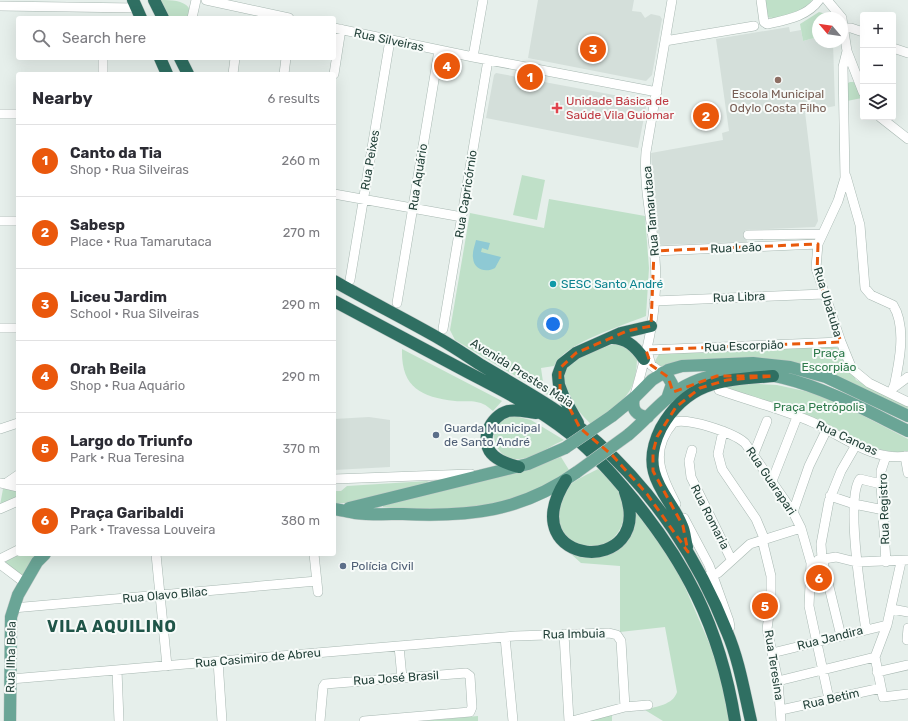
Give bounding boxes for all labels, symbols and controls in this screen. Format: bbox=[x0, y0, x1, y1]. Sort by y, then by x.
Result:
north arrow bbox=[812, 12, 848, 48]
map controls bbox=[860, 12, 896, 120]
button: + bbox=[860, 12, 896, 48]
search box bbox=[16, 16, 336, 60]
street label: Rua Silveiras bbox=[353, 26, 425, 54]
icon: search bbox=[30, 27, 52, 49]
text: Search here bbox=[62, 29, 146, 47]
pin: 3 bbox=[580, 34, 606, 64]
button: − bbox=[860, 48, 896, 84]
pin: 4 bbox=[434, 51, 460, 81]
pin: 1 bbox=[517, 62, 543, 92]
marker: Escola Municipal Odylo Costa Filho bbox=[773, 75, 783, 85]
button: layers bbox=[860, 84, 896, 120]
place label: Escola Municipal Odylo Costa Filho bbox=[730, 87, 827, 115]
text: Nearby bbox=[32, 88, 93, 108]
text: 6 results bbox=[268, 91, 320, 106]
place label: Unidade Básica de Saúde Vila Guiomar bbox=[566, 94, 674, 122]
pin: 2 bbox=[693, 101, 719, 131]
marker: Unidade Básica de Saúde Vila Guiomar bbox=[551, 102, 563, 114]
street label: Rua Peixes bbox=[358, 129, 382, 191]
street label: Rua Aquário bbox=[406, 142, 430, 212]
text: Canto da Tia bbox=[70, 144, 162, 162]
street label: Rua Capricórnio bbox=[452, 149, 480, 239]
text: 1 bbox=[42, 153, 48, 168]
text: 260 m bbox=[282, 153, 320, 168]
text: Shop · Rua Silveiras bbox=[70, 162, 189, 177]
street label: Rua Tamarutaca bbox=[640, 165, 662, 257]
text: Sabesp bbox=[70, 216, 125, 234]
text: 2 bbox=[41, 225, 49, 240]
text: 270 m bbox=[283, 225, 320, 240]
text: Place · Rua Tamarutaca bbox=[70, 234, 212, 249]
street label: Rua Leão bbox=[710, 240, 762, 256]
street label: Rua Ubatuba bbox=[811, 265, 845, 339]
place label: SESC Santo André bbox=[561, 277, 664, 291]
marker: SESC Santo André bbox=[548, 279, 558, 289]
text: Liceu Jardim bbox=[70, 288, 167, 306]
street label: Rua Libra bbox=[712, 289, 766, 305]
text: 3 bbox=[41, 297, 49, 312]
text: 290 m bbox=[282, 297, 320, 312]
text: School · Rua Silveiras bbox=[70, 306, 199, 321]
your location bbox=[543, 314, 563, 334]
street label: Avenida Prestes Maia bbox=[468, 336, 576, 410]
street label: Rua Escorpião bbox=[704, 338, 784, 354]
park label: Praça Escorpião bbox=[801, 346, 857, 374]
text: Orah Beila bbox=[70, 360, 146, 378]
text: 4 bbox=[41, 369, 49, 384]
text: 290 m bbox=[282, 369, 320, 384]
text: Shop · Rua Aquário bbox=[70, 378, 185, 393]
park label: Praça Petrópolis bbox=[773, 400, 865, 414]
street label: Rua Canoas bbox=[814, 418, 880, 458]
place label: Guarda Municipal de Santo André bbox=[444, 421, 540, 449]
marker: Guarda Municipal de Santo André bbox=[431, 430, 441, 440]
text: Largo do Triunfo bbox=[70, 432, 193, 450]
text: 5 bbox=[41, 441, 49, 456]
text: 370 m bbox=[283, 441, 320, 456]
street label: Rua Guarapari bbox=[743, 444, 799, 518]
text: Park · Rua Teresina bbox=[70, 450, 184, 465]
street label: Rua Registro bbox=[876, 473, 892, 545]
street label: Rua Romaria bbox=[688, 482, 732, 552]
text: Praça Garibaldi bbox=[70, 504, 184, 522]
text: 6 bbox=[41, 513, 49, 528]
text: 380 m bbox=[281, 513, 320, 528]
text: Park · Travessa Louveira bbox=[70, 522, 215, 537]
place label: Polícia Civil bbox=[351, 559, 414, 573]
marker: Polícia Civil bbox=[338, 561, 348, 571]
pin: 6 bbox=[806, 563, 832, 593]
street label: Rua Olavo Bilac bbox=[122, 584, 209, 606]
pin: 5 bbox=[752, 591, 778, 621]
district label: VILA AQUILINO bbox=[47, 617, 177, 636]
street label: Rua Ilha Bela bbox=[3, 621, 19, 693]
street label: Rua Jandira bbox=[796, 623, 864, 653]
street label: Rua Imbuia bbox=[543, 626, 605, 642]
street label: Rua Teresina bbox=[762, 629, 786, 701]
street label: Rua Casimiro de Abreu bbox=[195, 646, 321, 670]
street label: Rua José Brasil bbox=[353, 668, 439, 688]
street label: Rua Betim bbox=[801, 686, 861, 712]

